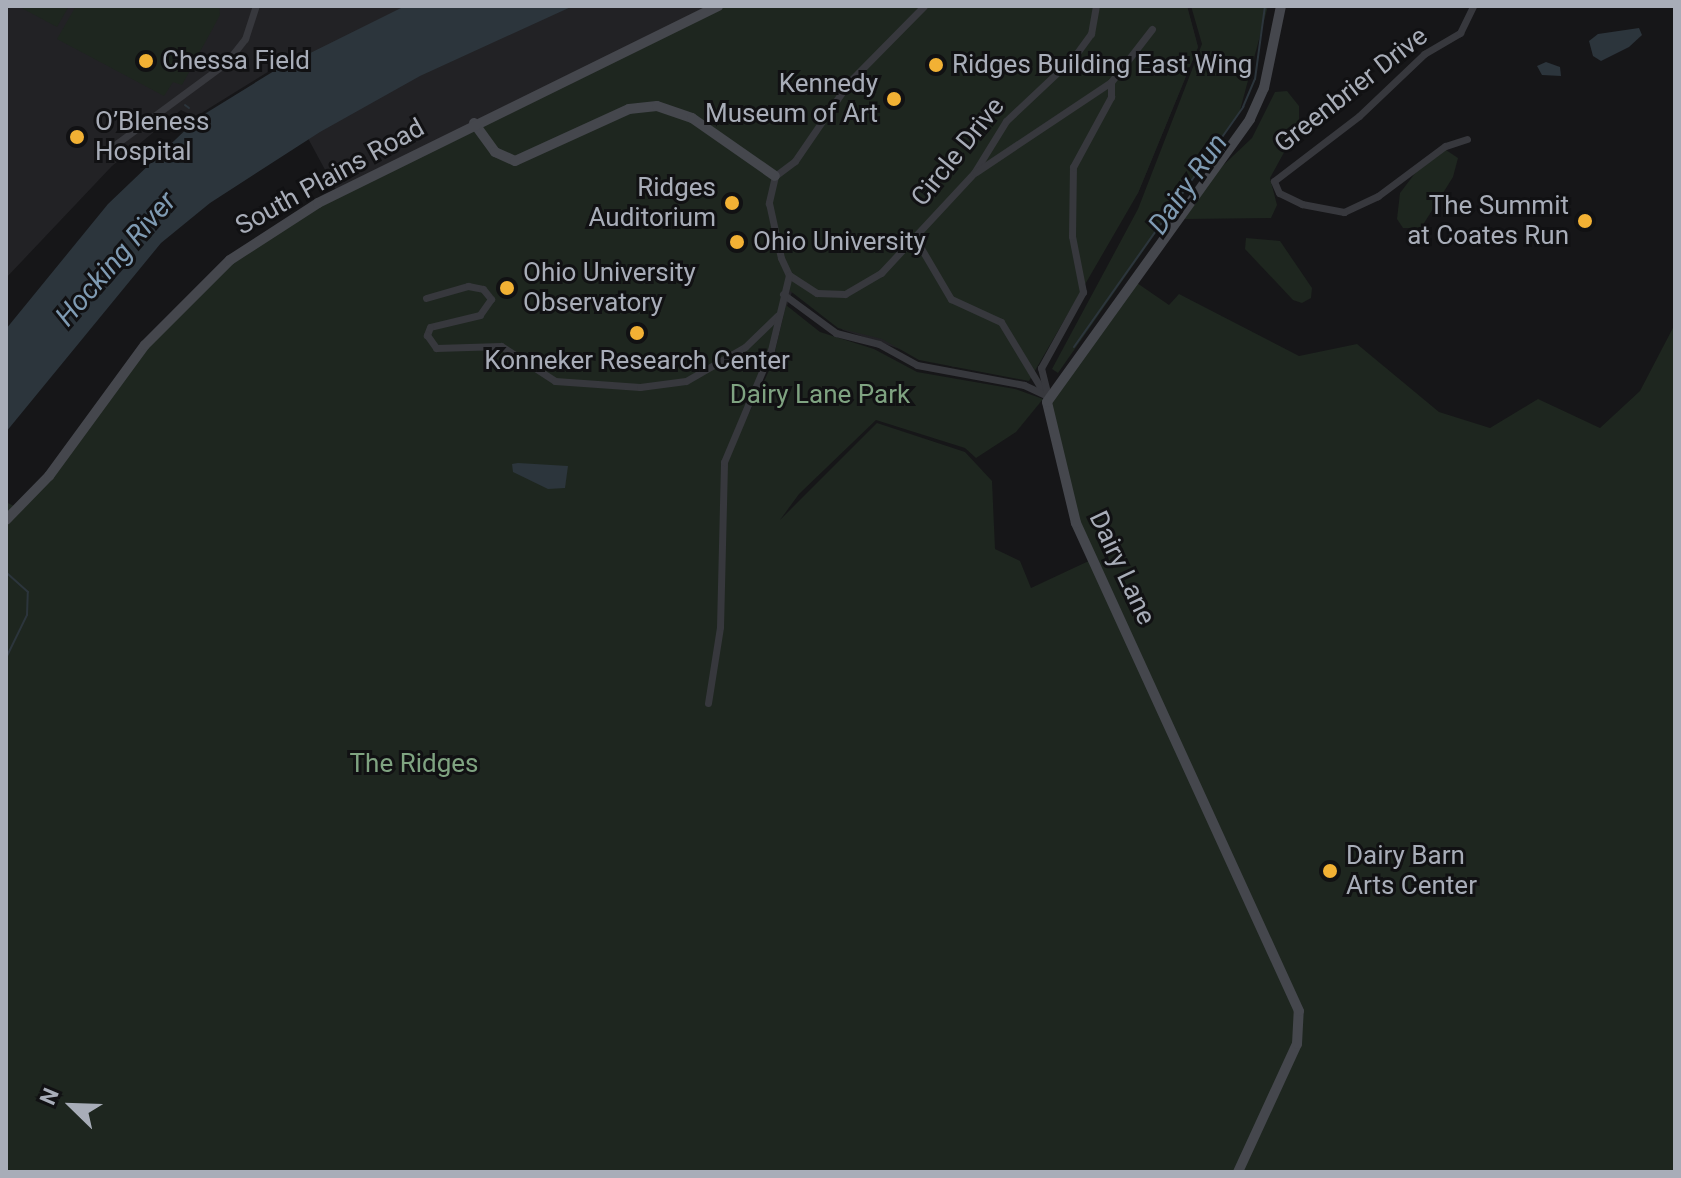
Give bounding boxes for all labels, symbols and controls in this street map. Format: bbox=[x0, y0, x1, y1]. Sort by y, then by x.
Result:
street label: Greenbrier Drive bbox=[1268, 21, 1434, 159]
place label: Chessa Field bbox=[162, 45, 310, 77]
place label: Ridges Building East Wing bbox=[952, 49, 1252, 81]
marker: Chessa Field bbox=[137, 52, 155, 70]
marker: Ridges Building East Wing bbox=[927, 56, 945, 74]
place label: Kennedy Museum of Art bbox=[705, 68, 878, 130]
marker: Kennedy Museum of Art bbox=[885, 90, 903, 108]
street label: Circle Drive bbox=[905, 92, 1011, 212]
place label: O’Bleness Hospital bbox=[95, 106, 209, 168]
street label: South Plains Road bbox=[230, 112, 430, 242]
marker: O’Bleness Hospital bbox=[66, 126, 88, 148]
water label: Dairy Run bbox=[1141, 127, 1235, 241]
place label: Ridges Auditorium bbox=[589, 172, 716, 234]
water label: Hocking River bbox=[49, 185, 183, 333]
place label: The Summit at Coates Run bbox=[1407, 190, 1569, 252]
marker: Ridges Auditorium bbox=[723, 194, 741, 212]
marker: The Summit at Coates Run bbox=[1576, 212, 1594, 230]
place label: Ohio University bbox=[753, 226, 926, 258]
marker: Ohio University bbox=[728, 233, 746, 251]
place label: Ohio University Observatory bbox=[523, 257, 696, 318]
marker: Ohio University Observatory bbox=[498, 279, 516, 297]
marker: Konneker Research Center bbox=[628, 324, 646, 342]
place label: Konneker Research Center bbox=[484, 345, 790, 377]
park label: Dairy Lane Park bbox=[730, 379, 910, 411]
street label: Dairy Lane bbox=[1082, 506, 1162, 630]
park label: The Ridges bbox=[350, 748, 478, 780]
place label: Dairy Barn Arts Center bbox=[1346, 840, 1477, 902]
marker: Dairy Barn Arts Center bbox=[1321, 862, 1339, 880]
north arrow bbox=[32, 1066, 112, 1146]
text: N bbox=[35, 1084, 64, 1108]

